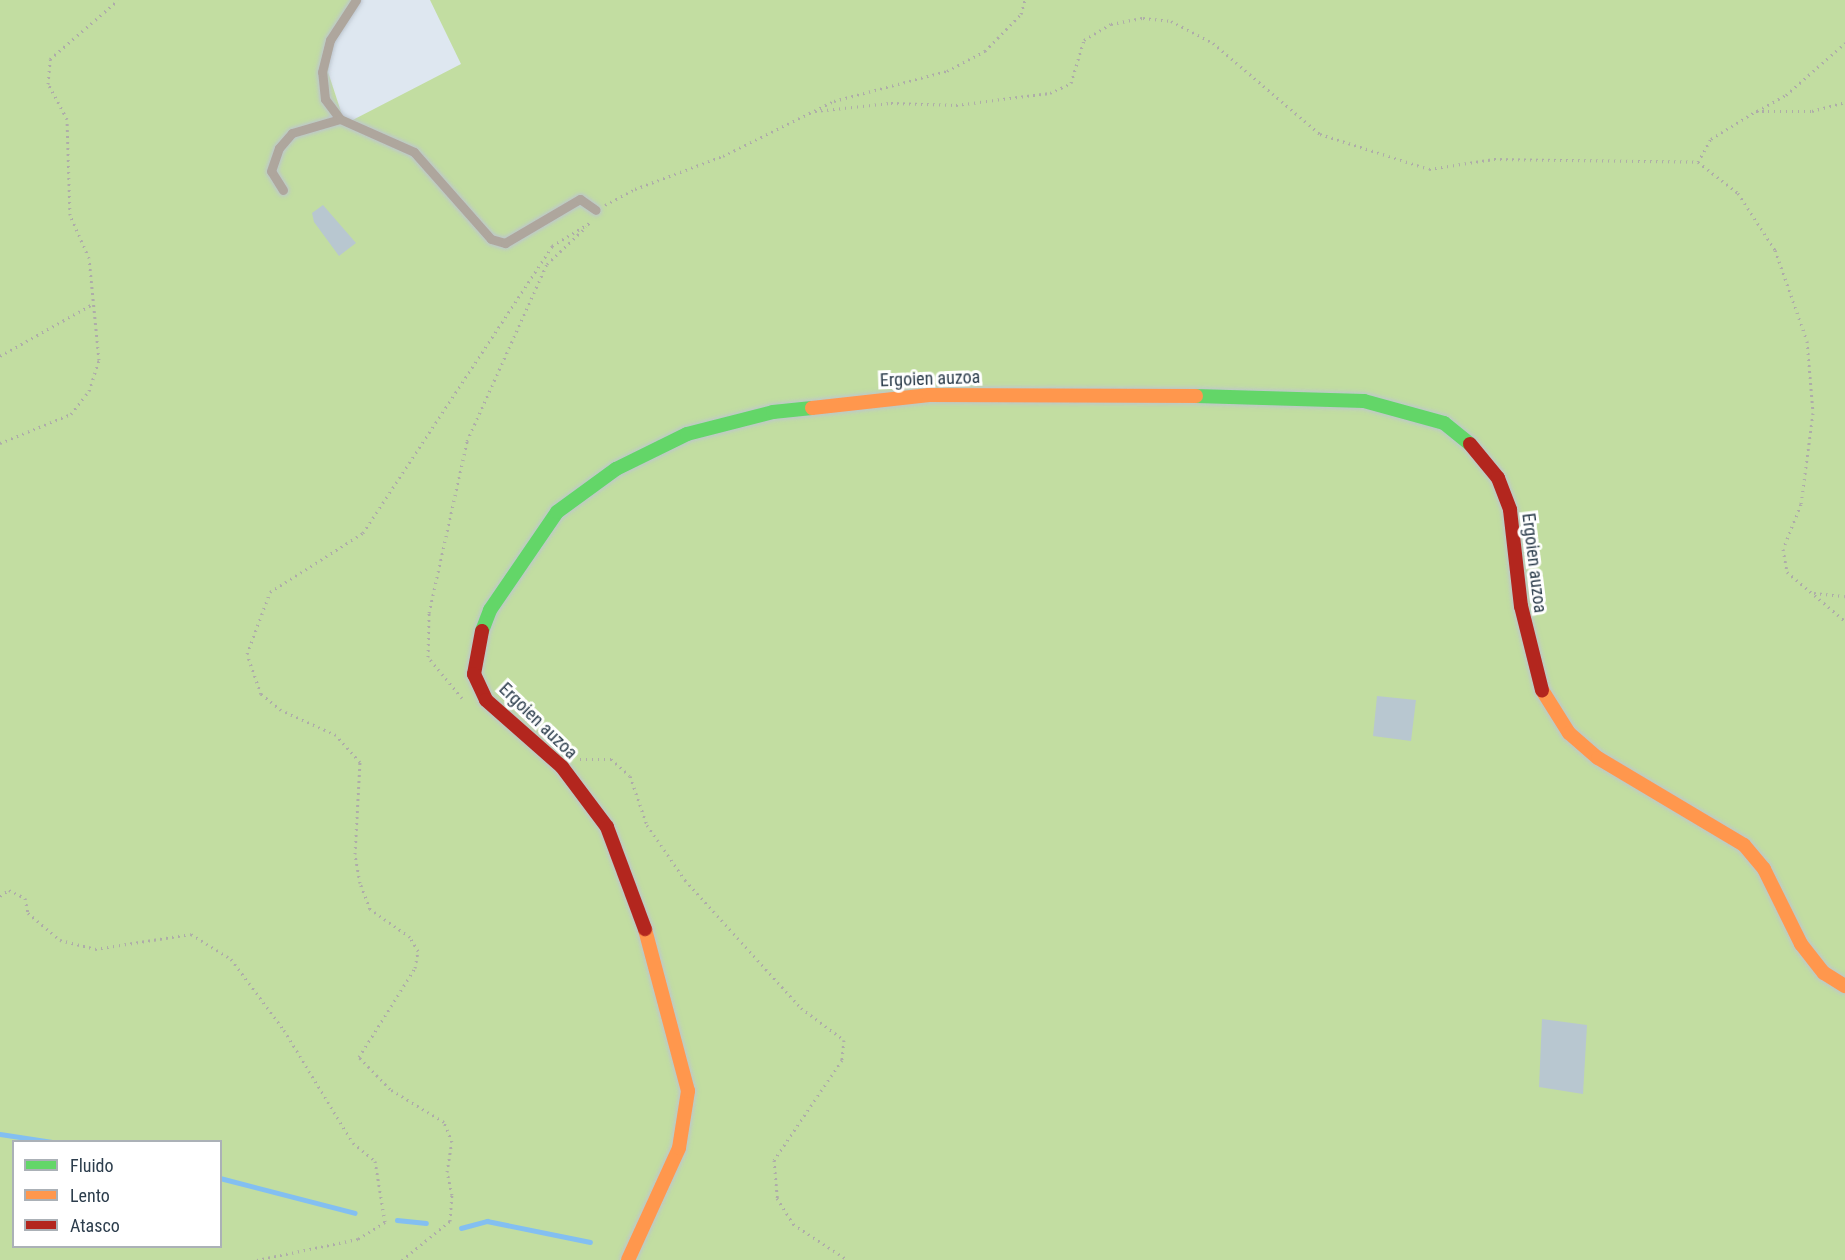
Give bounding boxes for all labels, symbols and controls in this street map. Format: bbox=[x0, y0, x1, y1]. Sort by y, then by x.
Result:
street label: Ergoien auzoa bbox=[879, 366, 981, 392]
street label: Ergoien auzoa bbox=[1517, 512, 1551, 614]
street label: Ergoien auzoa bbox=[494, 678, 582, 764]
legend bbox=[12, 1140, 222, 1248]
text: Fluido bbox=[70, 1155, 114, 1176]
text: Lento bbox=[70, 1185, 110, 1206]
text: Atasco bbox=[70, 1215, 120, 1236]

